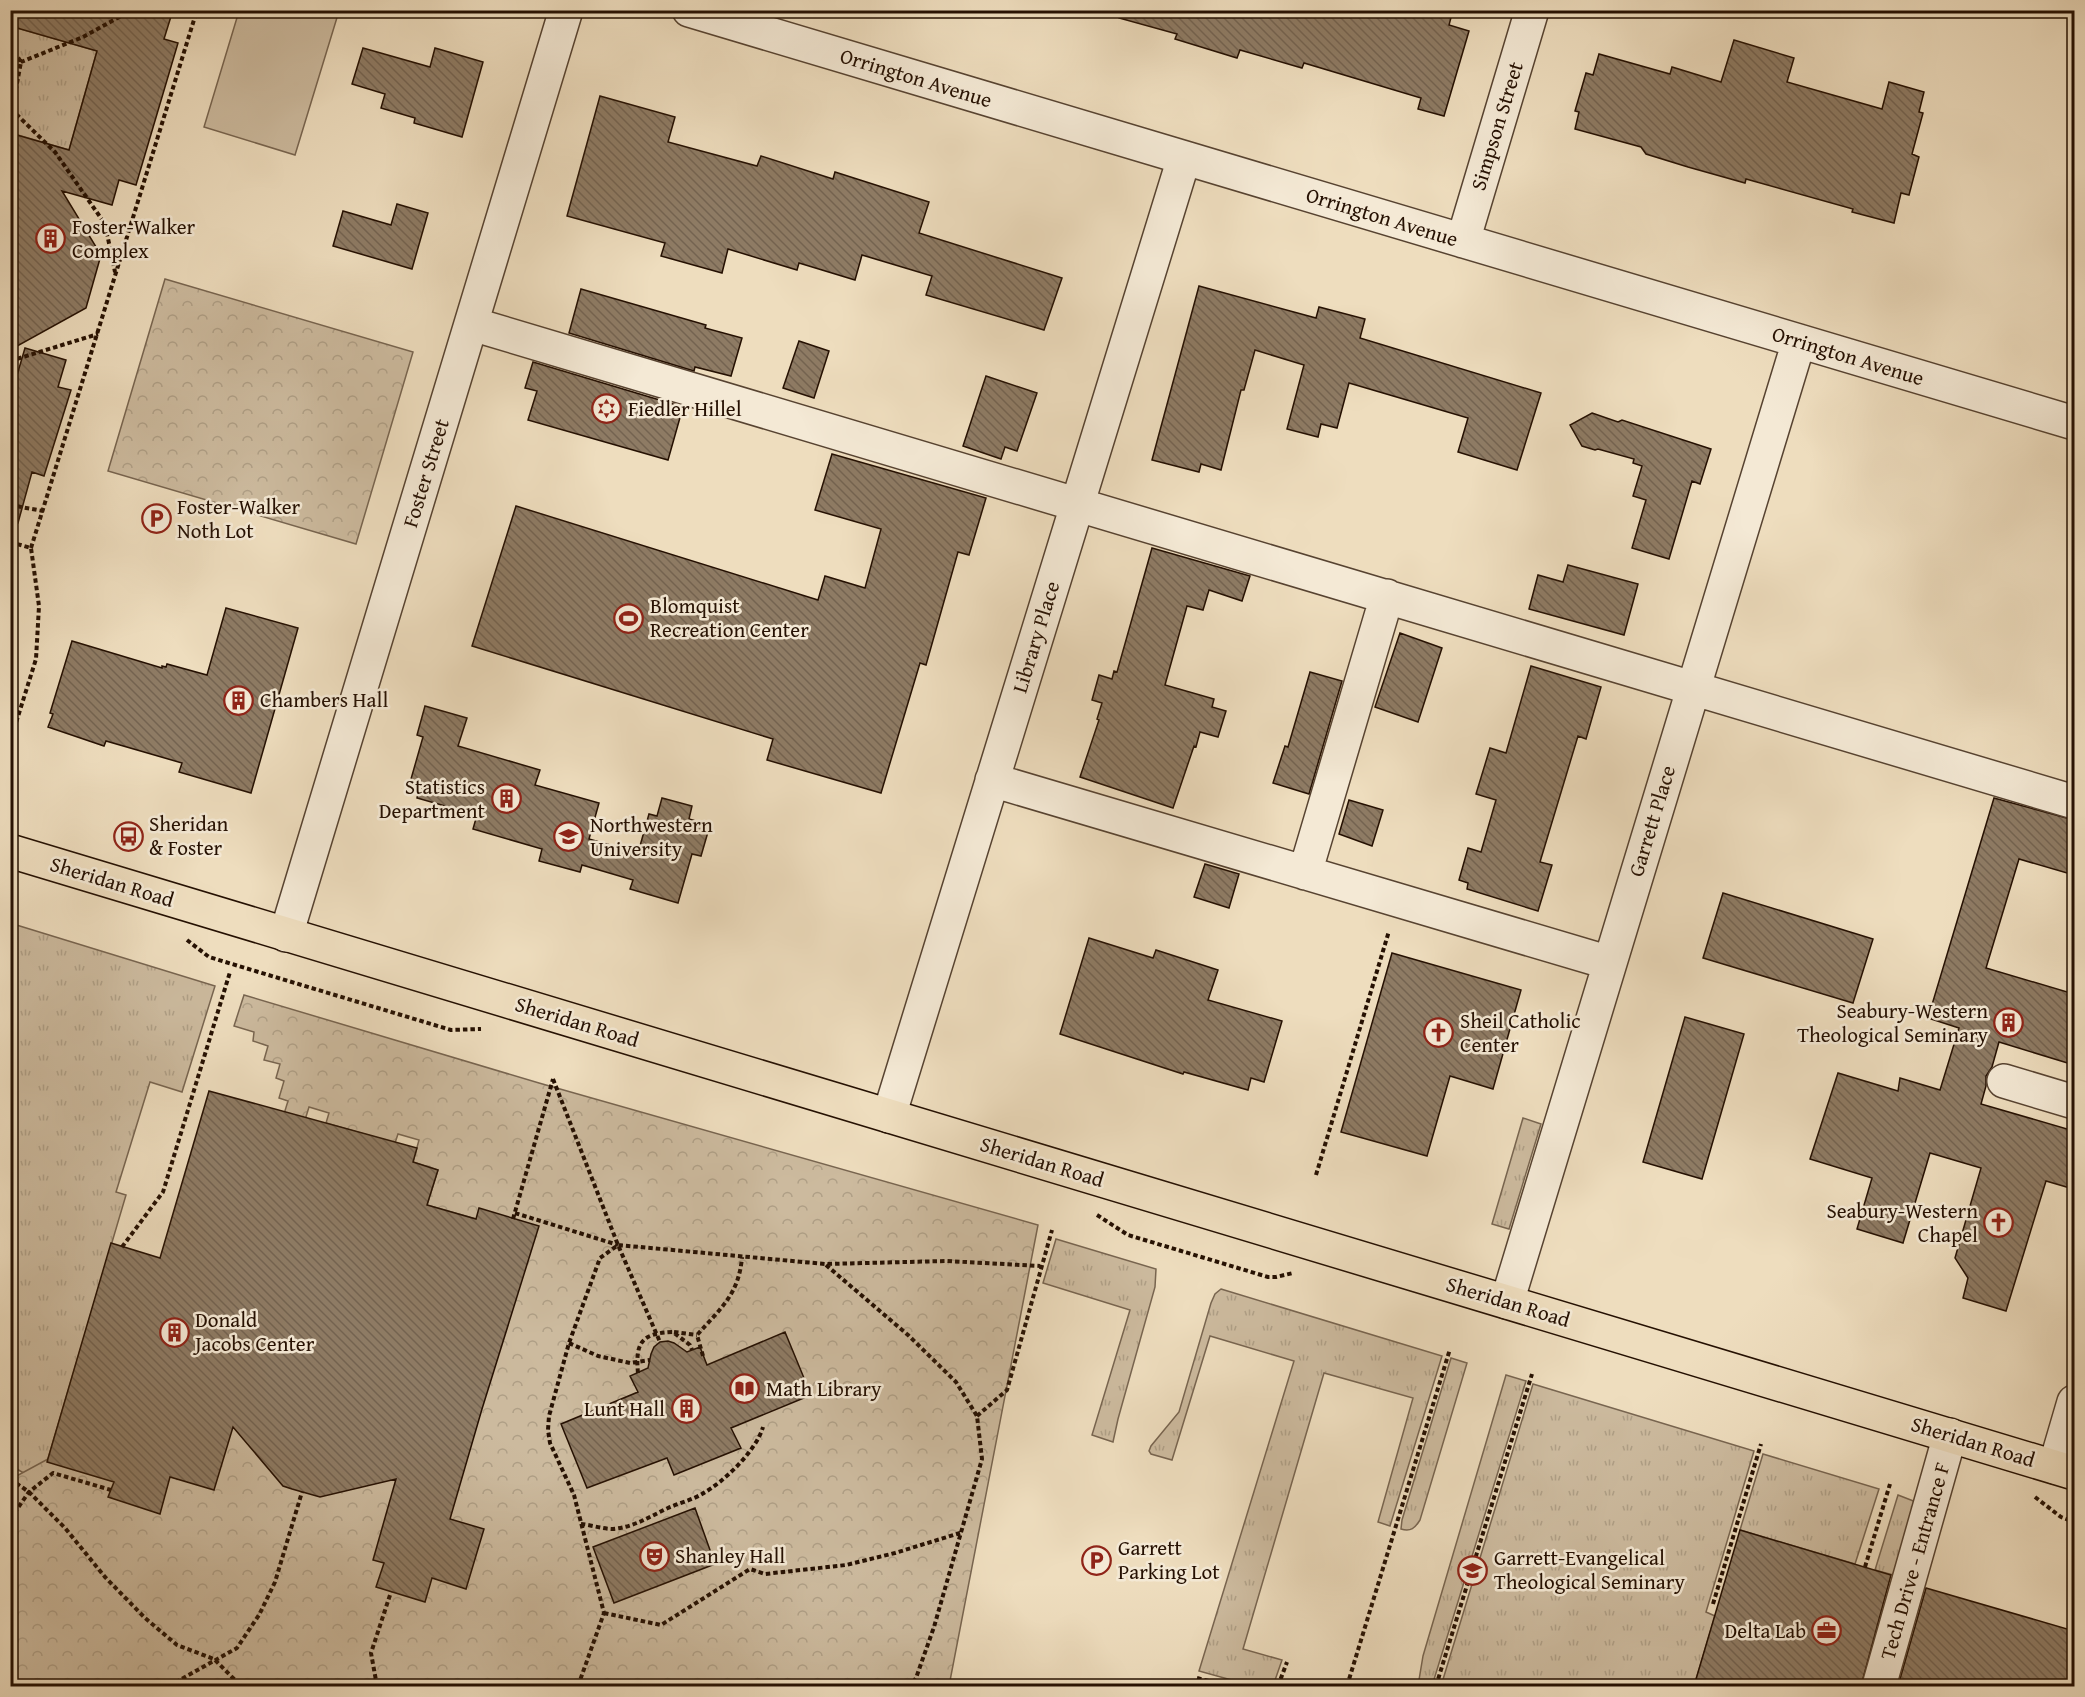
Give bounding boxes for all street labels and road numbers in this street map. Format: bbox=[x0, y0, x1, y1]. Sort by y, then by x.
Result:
street label: Orrington Avenue bbox=[836, 40, 996, 115]
street label: Simpson Street bbox=[1462, 57, 1531, 194]
street label: Orrington Avenue bbox=[1302, 179, 1462, 254]
street label: Orrington Avenue bbox=[1768, 318, 1928, 393]
street label: Foster Street bbox=[394, 414, 457, 531]
street label: Library Place bbox=[1004, 577, 1067, 697]
street label: Garrett Place bbox=[1620, 761, 1683, 880]
street label: Sheridan Road bbox=[46, 848, 179, 915]
street label: Sheridan Road bbox=[511, 988, 644, 1055]
street label: Sheridan Road bbox=[976, 1128, 1109, 1195]
street label: Sheridan Road bbox=[1442, 1268, 1575, 1335]
street label: Sheridan Road bbox=[1907, 1408, 2040, 1475]
street label: Tech Drive - Entrance F bbox=[1872, 1459, 1958, 1663]

